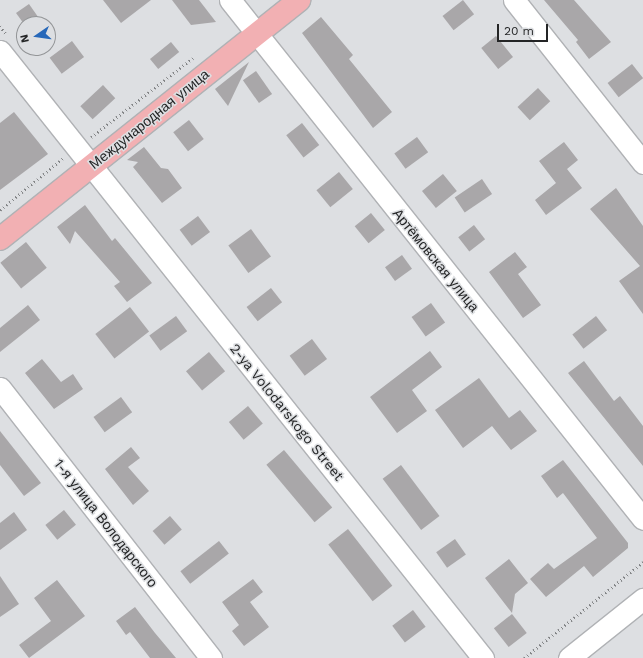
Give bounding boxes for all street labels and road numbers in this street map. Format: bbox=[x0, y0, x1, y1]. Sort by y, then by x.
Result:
street label: Международная улица bbox=[86, 65, 212, 173]
street label: Артёмовская улица bbox=[389, 205, 483, 315]
street label: 2-ya Volodarskogo Street bbox=[226, 340, 348, 484]
street label: 1-я улица Володарского bbox=[51, 455, 161, 591]

